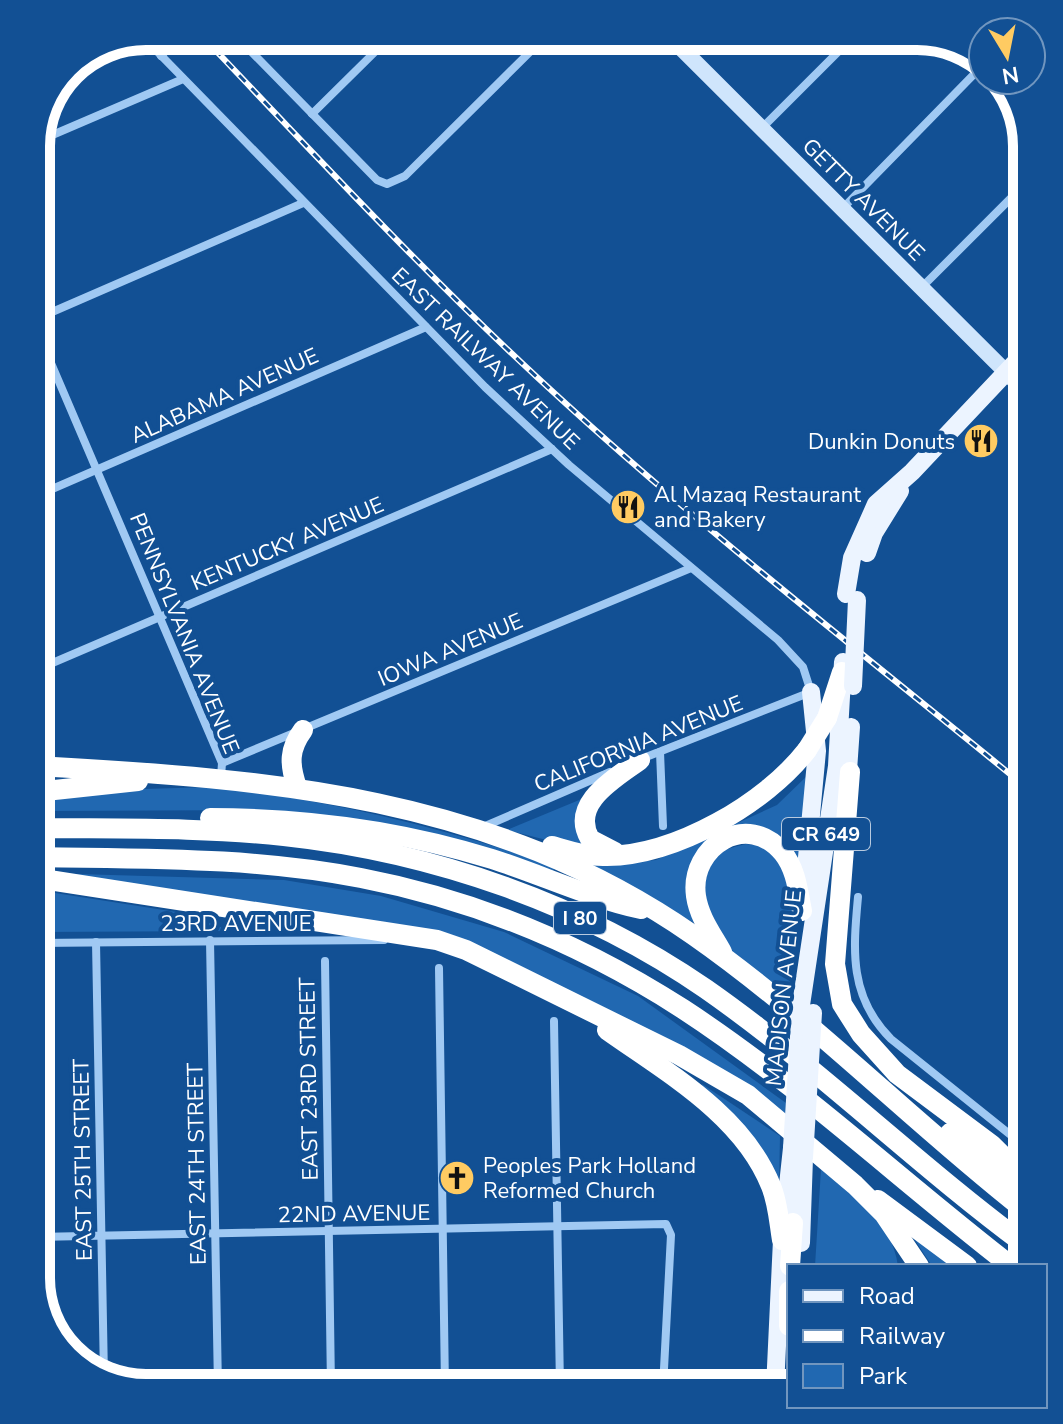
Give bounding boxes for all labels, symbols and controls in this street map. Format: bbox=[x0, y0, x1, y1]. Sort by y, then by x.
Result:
north arrow bbox=[967, 16, 1047, 96]
text: N bbox=[1000, 59, 1021, 91]
street label: GETTY AVENUE bbox=[795, 132, 931, 268]
street label: EAST RAILWAY AVENUE bbox=[385, 261, 586, 457]
street label: ALABAMA AVENUE bbox=[126, 341, 323, 451]
restaurant icon: Dunkin Donuts bbox=[962, 422, 1000, 460]
place label: Dunkin Donuts bbox=[808, 427, 955, 457]
place label: Al Mazaq Restaurant and Bakery bbox=[654, 480, 861, 535]
restaurant icon: Al Mazaq Restaurant and Bakery bbox=[609, 488, 647, 526]
street label: KENTUCKY AVENUE bbox=[186, 490, 388, 598]
street label: PENNSYLVANIA AVENUE bbox=[122, 508, 246, 758]
street label: IOWA AVENUE bbox=[373, 606, 527, 694]
street label: CALIFORNIA AVENUE bbox=[529, 688, 747, 800]
road number: CR 649 bbox=[782, 818, 870, 850]
street label: MADISON AVENUE bbox=[759, 889, 809, 1088]
road number: I 80 bbox=[554, 902, 606, 934]
street label: 23RD AVENUE bbox=[160, 909, 312, 939]
street label: EAST 23RD STREET bbox=[292, 976, 326, 1181]
street label: EAST 25TH STREET bbox=[66, 1058, 100, 1261]
street label: EAST 24TH STREET bbox=[180, 1062, 214, 1265]
place label: Peoples Park Holland Reformed Church bbox=[483, 1151, 696, 1206]
church icon: Peoples Park Holland Reformed Church bbox=[438, 1159, 476, 1197]
street label: 22ND AVENUE bbox=[277, 1198, 431, 1230]
legend bbox=[787, 1264, 1047, 1408]
text: Road bbox=[859, 1280, 915, 1312]
text: Railway bbox=[859, 1320, 946, 1352]
text: Park bbox=[859, 1360, 908, 1392]

